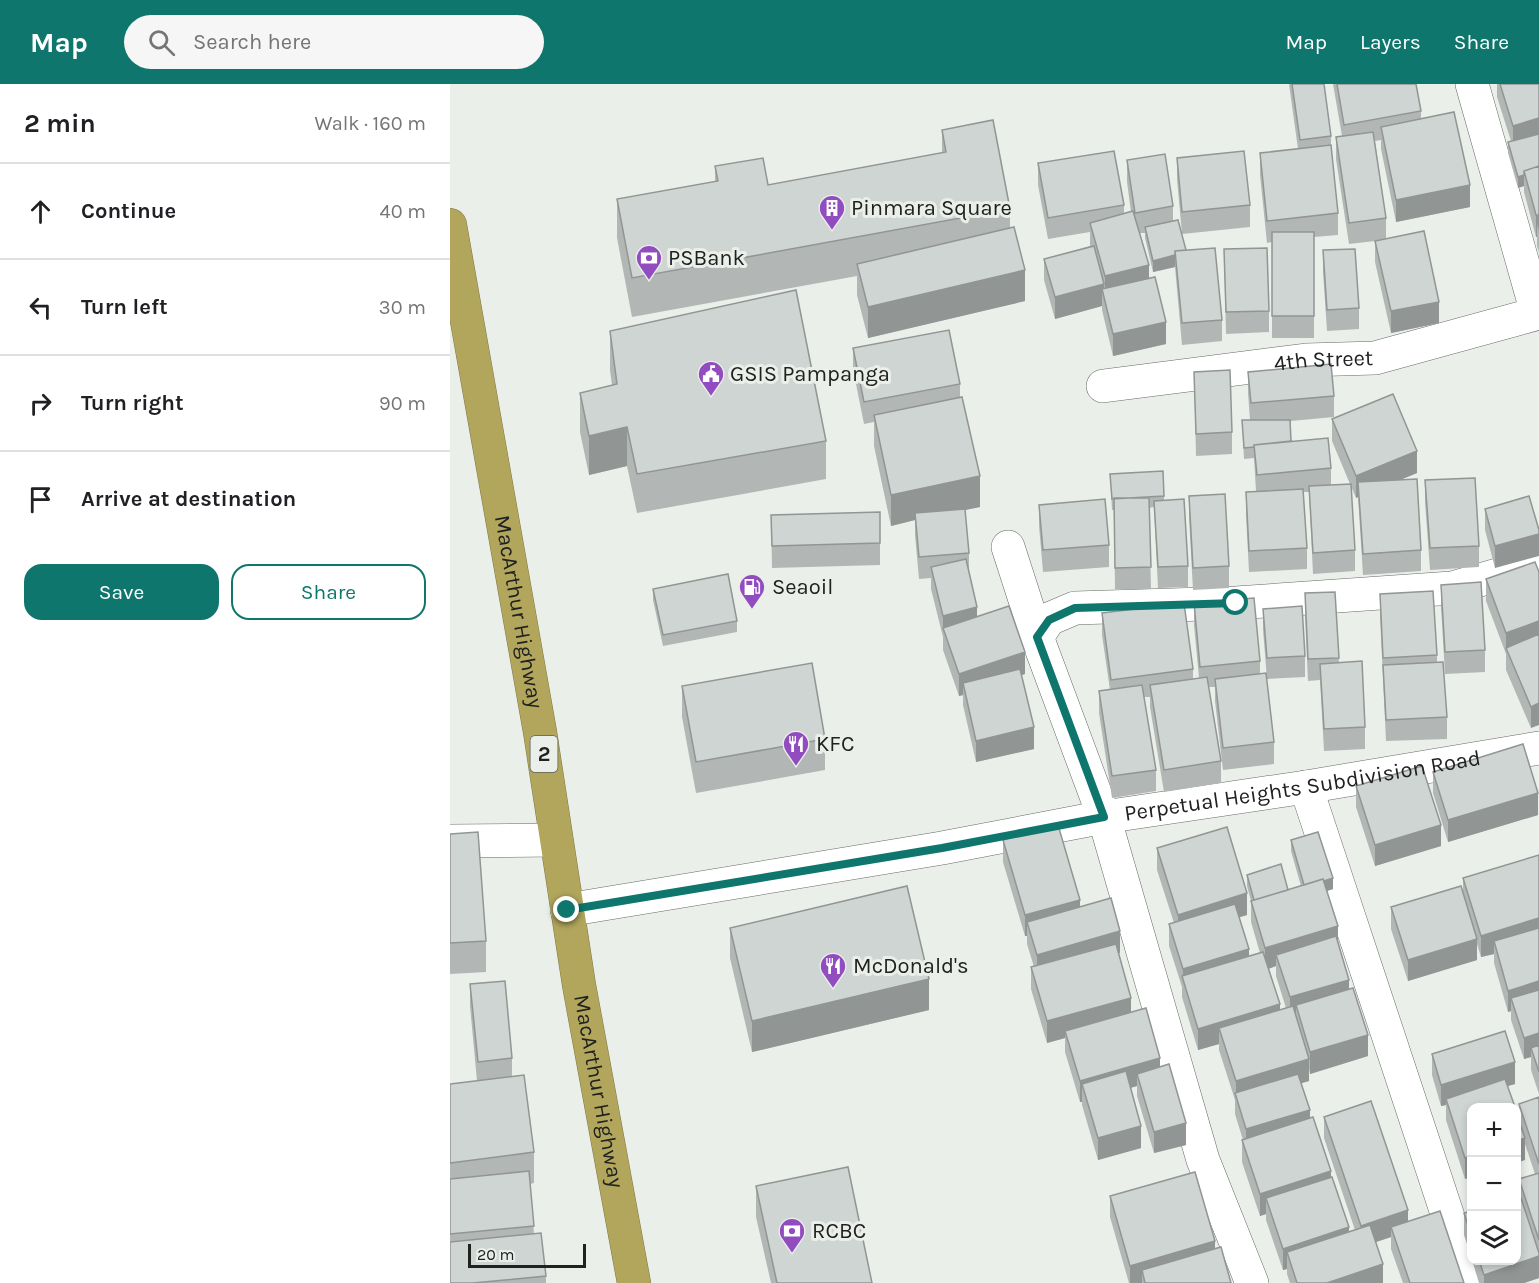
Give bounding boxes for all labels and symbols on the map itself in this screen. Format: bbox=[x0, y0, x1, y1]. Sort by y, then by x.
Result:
building icon: Pinmara Square bbox=[817, 193, 847, 231]
place label: Pinmara Square bbox=[851, 195, 1012, 221]
bank icon: PSBank bbox=[634, 243, 664, 281]
place label: PSBank bbox=[668, 245, 745, 271]
street label: 4th Street bbox=[1272, 345, 1373, 377]
public building icon: GSIS Pampanga bbox=[696, 359, 726, 397]
place label: GSIS Pampanga bbox=[730, 361, 890, 387]
street label: MacArthur Highway bbox=[489, 513, 549, 711]
fuel station icon: Seaoil bbox=[737, 572, 767, 610]
place label: Seaoil bbox=[772, 574, 833, 600]
route start bbox=[1222, 589, 1248, 615]
restaurant icon: KFC bbox=[781, 729, 811, 767]
place label: KFC bbox=[816, 731, 854, 757]
road number: 2 bbox=[530, 736, 557, 772]
street label: Perpetual Heights Subdivision Road bbox=[1123, 745, 1483, 827]
route end bbox=[553, 896, 579, 922]
restaurant icon: McDonald's bbox=[818, 951, 848, 989]
place label: McDonald's bbox=[853, 953, 969, 979]
street label: MacArthur Highway bbox=[568, 993, 629, 1190]
bank icon: RCBC bbox=[777, 1216, 807, 1254]
place label: RCBC bbox=[812, 1218, 866, 1244]
scale bar bbox=[468, 1241, 586, 1268]

